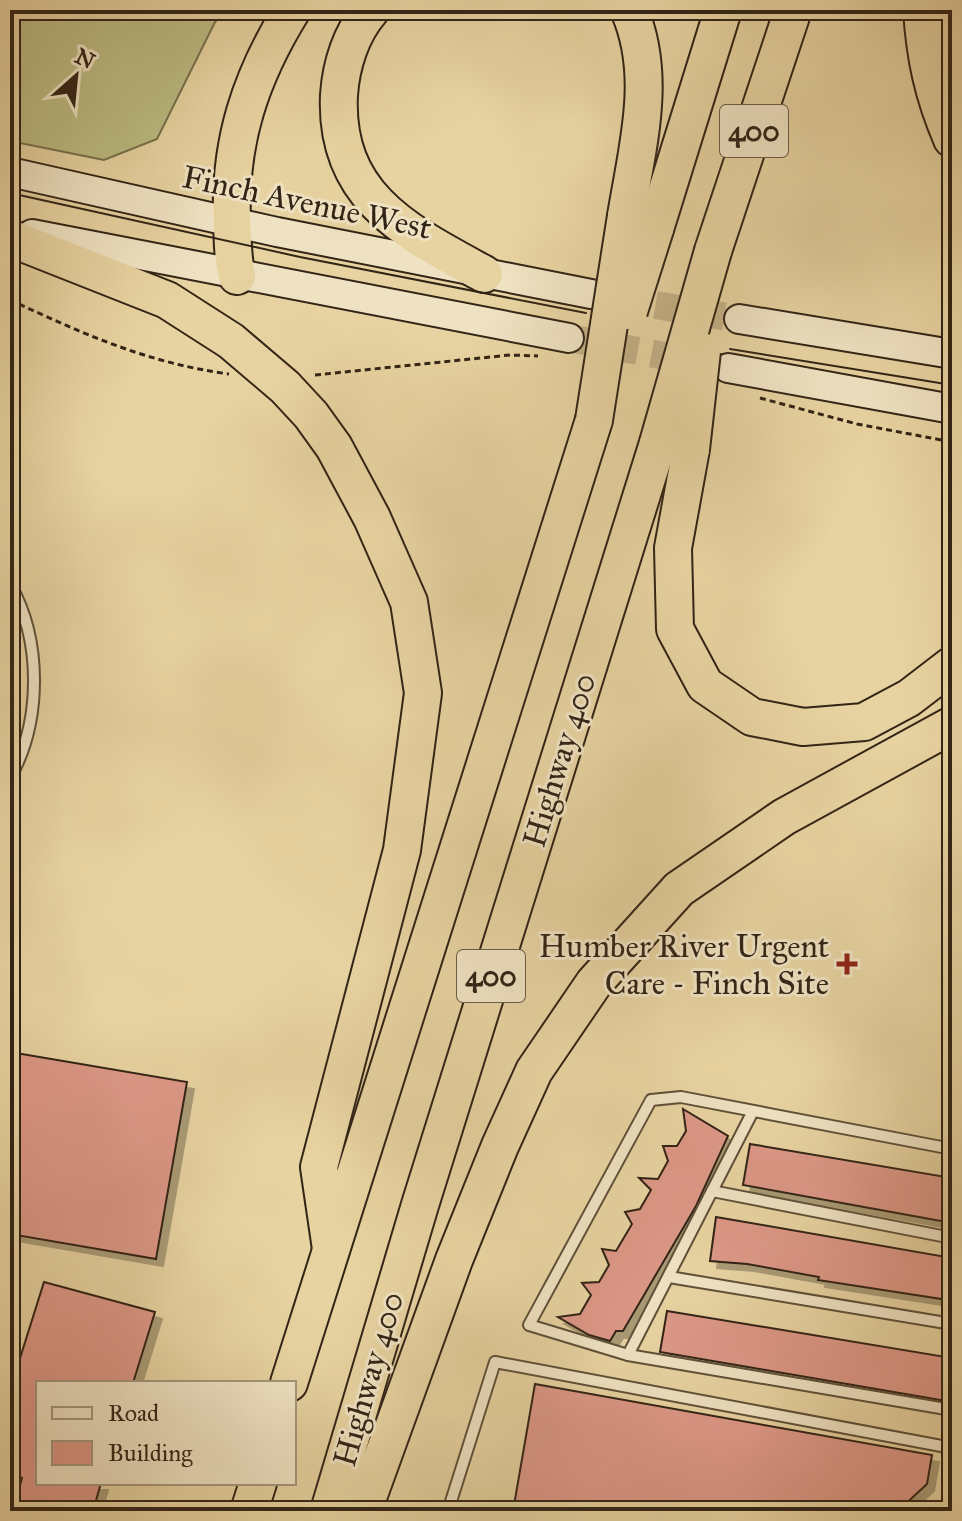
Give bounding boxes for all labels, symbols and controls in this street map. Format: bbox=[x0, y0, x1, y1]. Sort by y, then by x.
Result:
north arrow bbox=[36, 36, 116, 116]
text: N bbox=[70, 42, 100, 75]
road number: 400 bbox=[720, 105, 788, 157]
street label: Finch Avenue West bbox=[179, 157, 435, 248]
street label: Highway 400 bbox=[515, 668, 604, 852]
place label: Humber River Urgent Care - Finch Site bbox=[539, 927, 829, 1003]
road number: 400 bbox=[457, 950, 525, 1002]
marker: Humber River Urgent Care - Finch Site bbox=[836, 953, 858, 975]
street label: Highway 400 bbox=[325, 1287, 412, 1471]
legend bbox=[36, 1381, 296, 1485]
text: Road bbox=[108, 1398, 159, 1428]
text: Building bbox=[108, 1438, 193, 1468]

